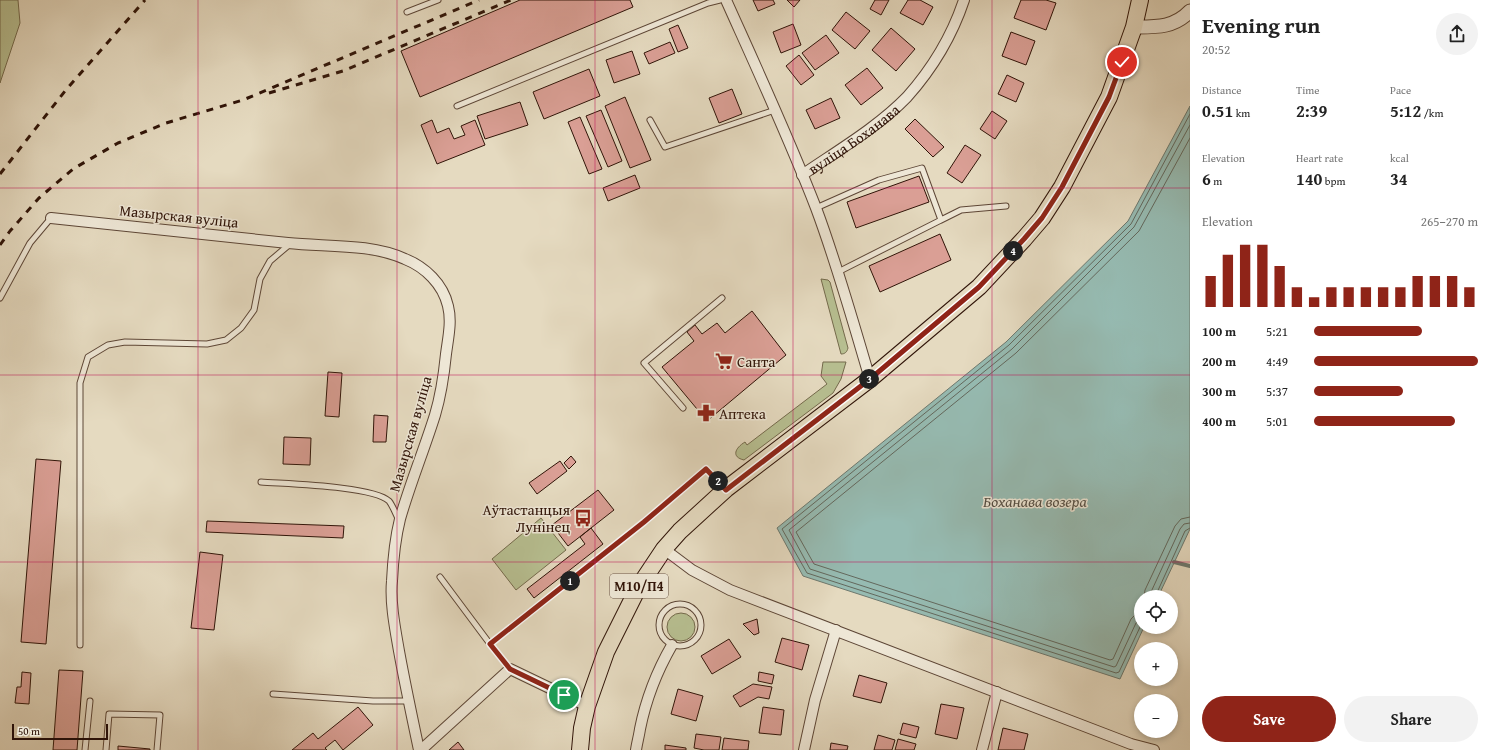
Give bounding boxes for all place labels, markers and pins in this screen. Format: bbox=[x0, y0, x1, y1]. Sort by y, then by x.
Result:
pin bbox=[1105, 45, 1139, 79]
pin: 4 bbox=[1003, 241, 1023, 261]
supermarket icon: Санта bbox=[714, 351, 734, 371]
place label: Санта bbox=[737, 351, 776, 372]
pin: 3 bbox=[859, 369, 879, 389]
pharmacy icon: Аптека bbox=[696, 403, 716, 423]
place label: Аптека bbox=[719, 403, 767, 424]
pin: 2 bbox=[708, 471, 728, 491]
place label: Аўтастанцыя Лунінец bbox=[483, 499, 570, 537]
bus stop icon: Аўтастанцыя Лунінец bbox=[573, 508, 593, 528]
pin: 1 bbox=[560, 571, 580, 591]
pin bbox=[547, 678, 581, 712]

